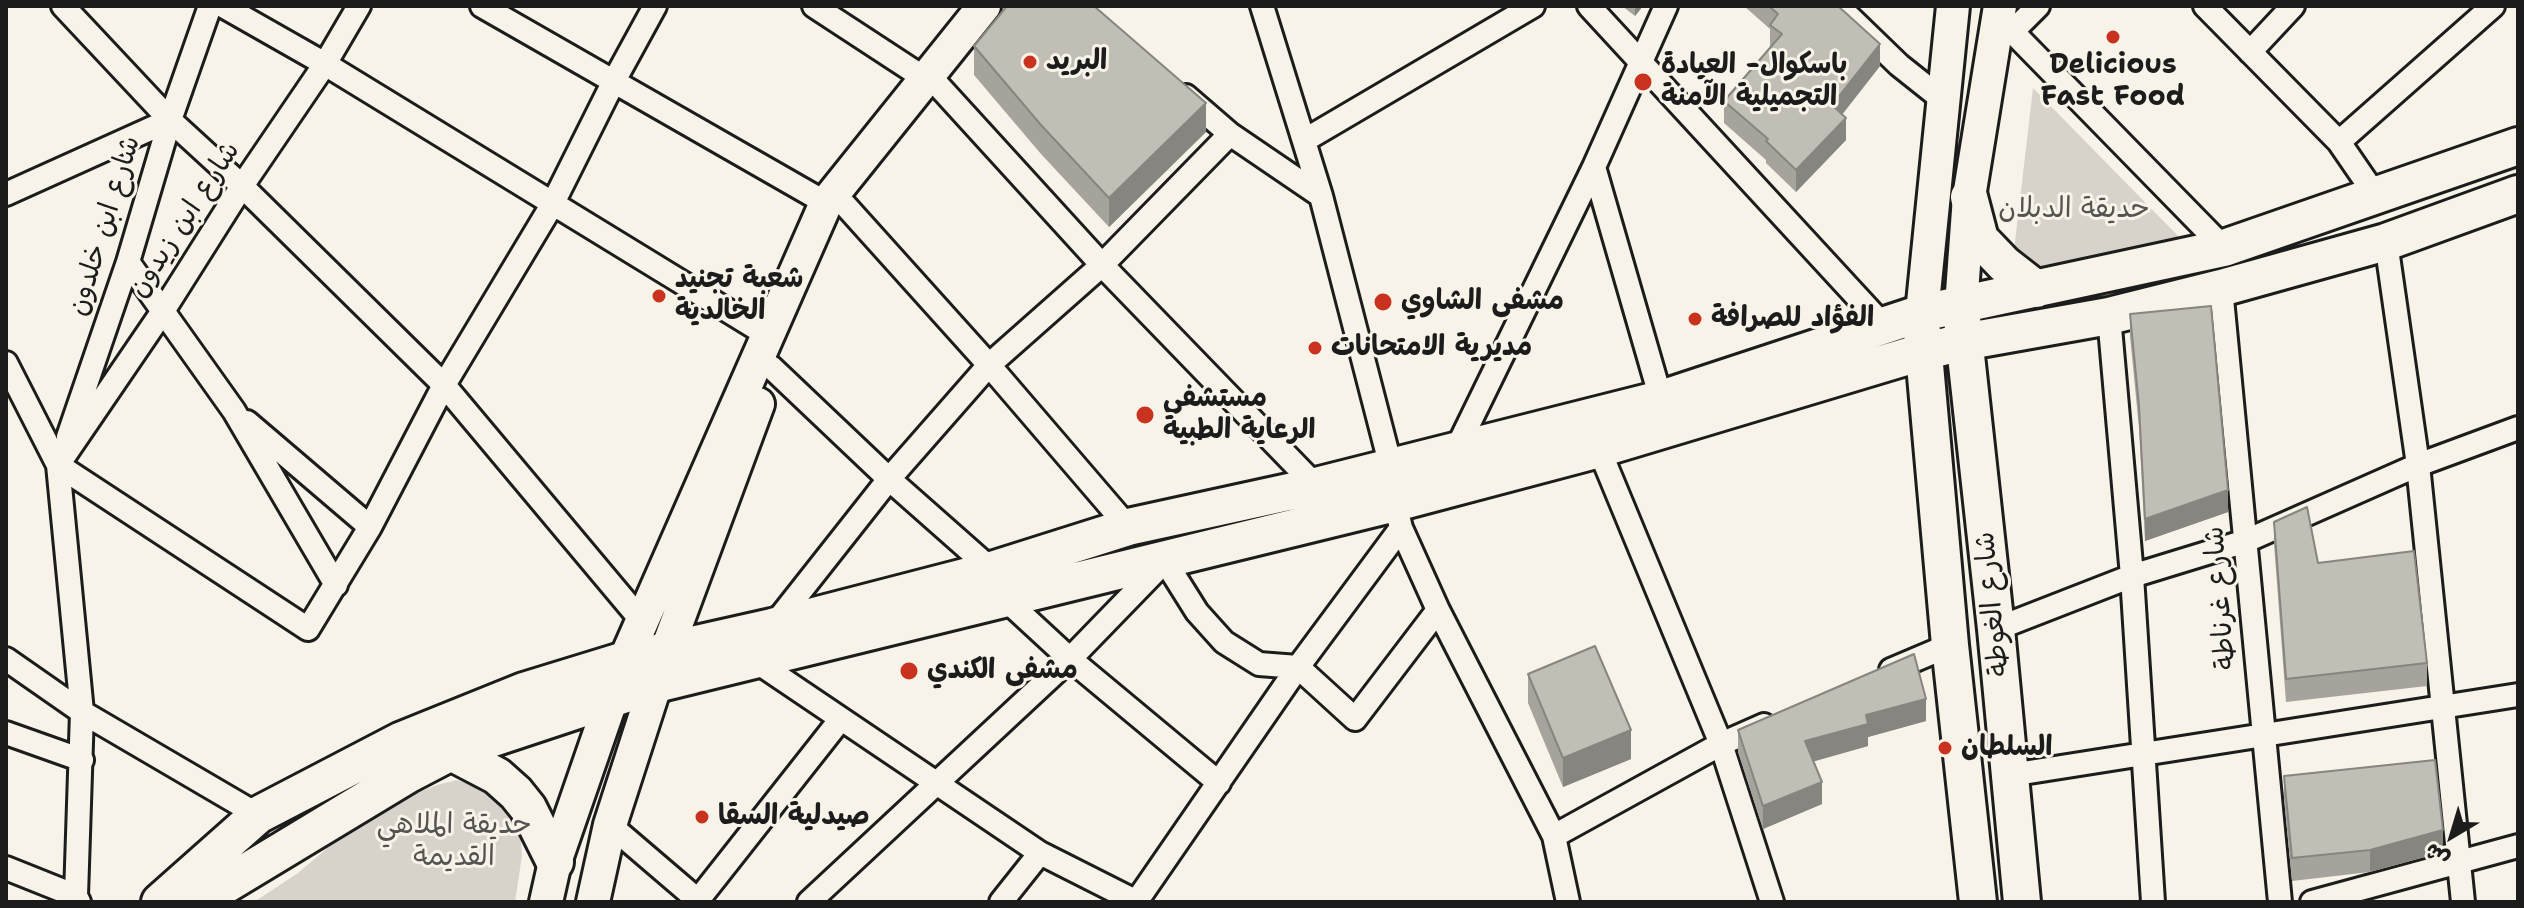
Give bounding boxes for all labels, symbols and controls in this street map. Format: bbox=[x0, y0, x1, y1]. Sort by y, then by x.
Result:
marker: Delicious Fast Food bbox=[2104, 28, 2122, 46]
place label: البريد bbox=[1046, 45, 1107, 79]
place label: باسكوال- العيادة التجميلية الآمنة bbox=[1661, 49, 1847, 115]
place label: Delicious Fast Food bbox=[2041, 49, 2185, 115]
marker: البريد bbox=[1021, 53, 1039, 71]
marker: باسكوال- العيادة التجميلية الآمنة bbox=[1632, 71, 1654, 93]
street label: شارع ابن خلدون bbox=[62, 132, 148, 320]
street label: شارع ابن زيدون bbox=[122, 136, 248, 304]
park label: حديقة الدبلان bbox=[1998, 193, 2150, 227]
place label: شعبة تجنيد الخالدية bbox=[675, 263, 804, 329]
place label: مشفى الشاوي bbox=[1401, 285, 1564, 319]
marker: شعبة تجنيد الخالدية bbox=[650, 287, 668, 305]
marker: مشفى الشاوي bbox=[1372, 291, 1394, 313]
place label: الفؤاد للصرافة bbox=[1711, 302, 1874, 336]
marker: الفؤاد للصرافة bbox=[1686, 310, 1704, 328]
place label: مديرية الامتحانات bbox=[1331, 331, 1532, 365]
marker: مديرية الامتحانات bbox=[1306, 339, 1324, 357]
place label: مستشفى الرعاية الطبية bbox=[1163, 382, 1316, 448]
marker: مستشفى الرعاية الطبية bbox=[1134, 404, 1156, 426]
street label: شارع غرناطة bbox=[2198, 525, 2244, 671]
street label: شارع الغوطة bbox=[1969, 530, 2017, 678]
place label: مشفى الكندي bbox=[927, 654, 1078, 688]
marker: مشفى الكندي bbox=[898, 660, 920, 682]
place label: السلطان bbox=[1961, 731, 2053, 765]
marker: السلطان bbox=[1936, 739, 1954, 757]
north arrow bbox=[2412, 796, 2492, 876]
place label: صيدلية السقا bbox=[718, 800, 870, 834]
marker: صيدلية السقا bbox=[693, 808, 711, 826]
park label: حديقة الملاهي القديمة bbox=[376, 809, 532, 875]
text: ش bbox=[2418, 836, 2455, 874]

